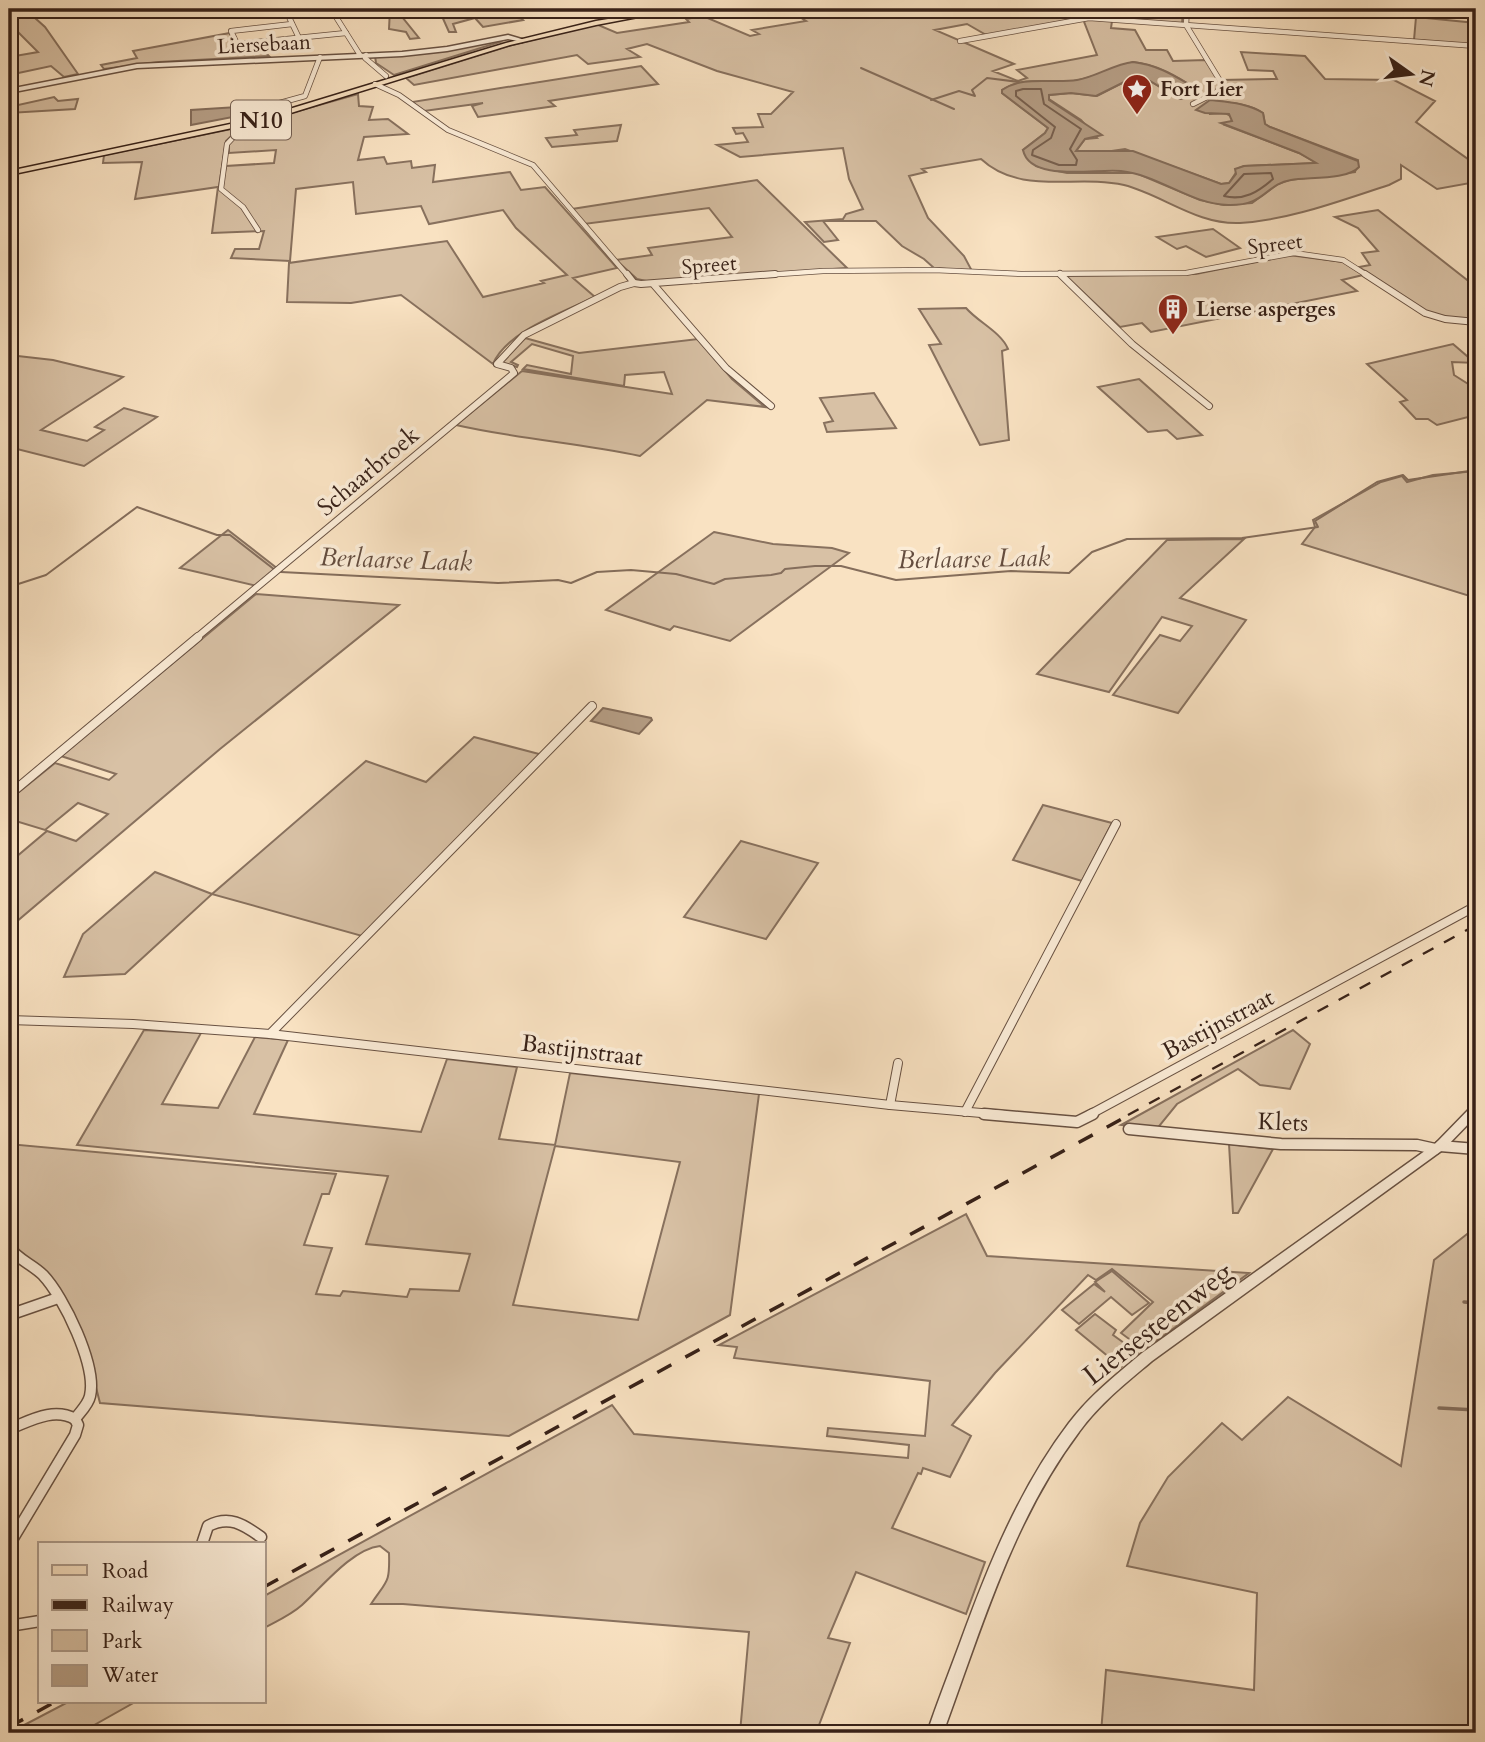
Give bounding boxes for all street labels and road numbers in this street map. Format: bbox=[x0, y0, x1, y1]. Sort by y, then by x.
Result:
street label: Liersebaan bbox=[216, 28, 312, 61]
road number: N10 bbox=[231, 100, 291, 140]
street label: Spreet bbox=[1246, 227, 1305, 262]
street label: Spreet bbox=[680, 249, 738, 282]
street label: Schaarbroek bbox=[310, 419, 427, 524]
street label: Bastijnstraat bbox=[1157, 981, 1280, 1068]
street label: Bastijnstraat bbox=[519, 1027, 645, 1074]
street label: Klets bbox=[1257, 1105, 1309, 1140]
street label: Liersesteenweg bbox=[1075, 1253, 1241, 1394]

